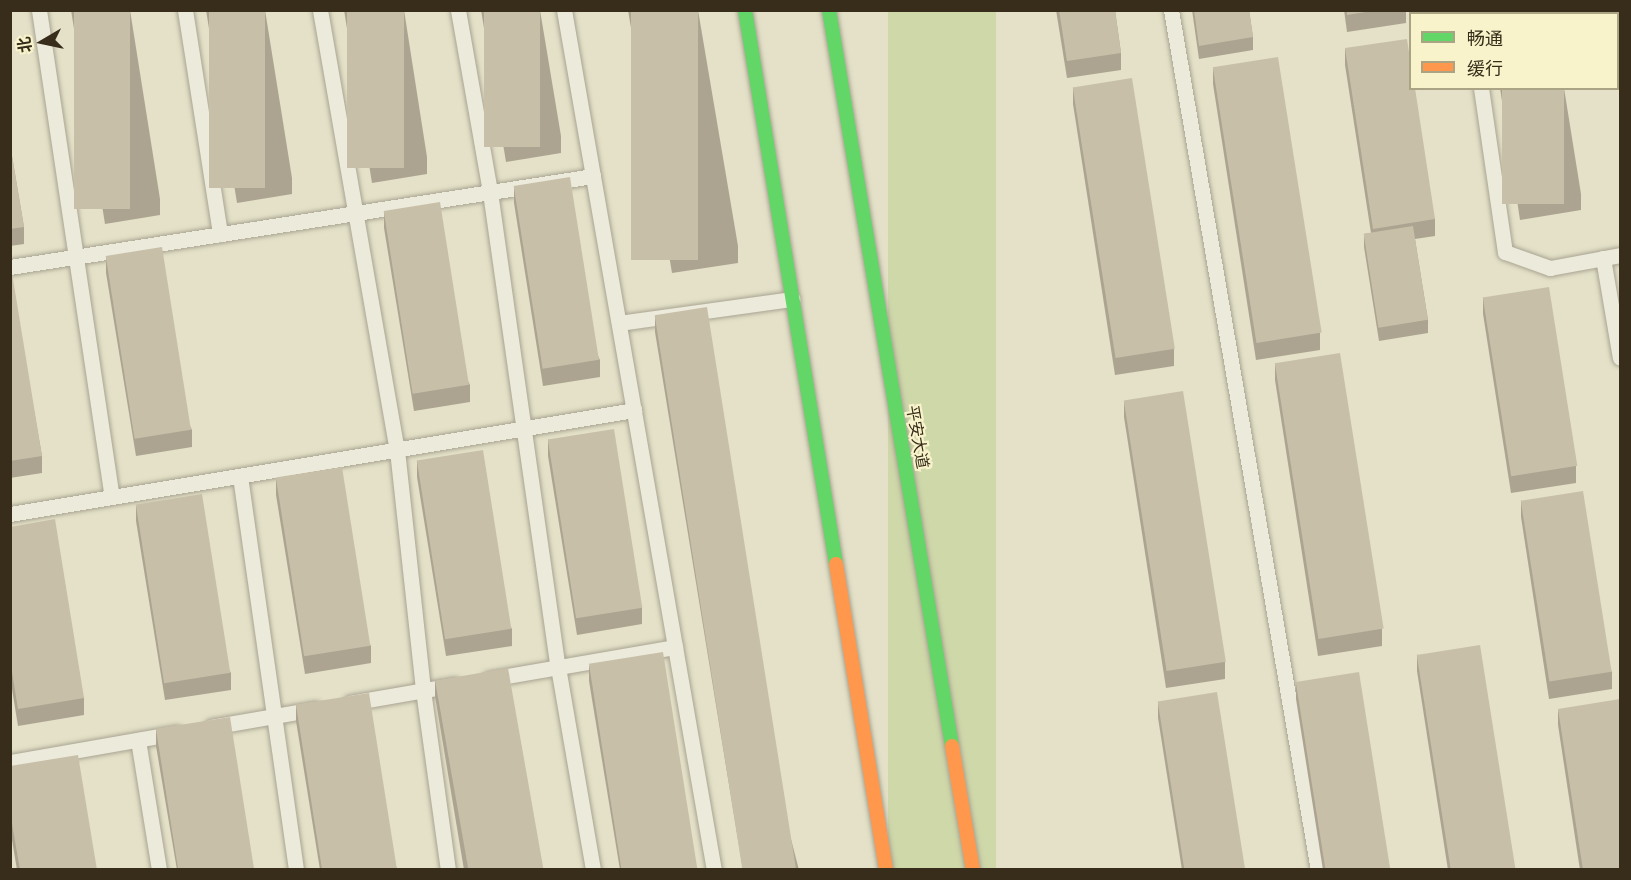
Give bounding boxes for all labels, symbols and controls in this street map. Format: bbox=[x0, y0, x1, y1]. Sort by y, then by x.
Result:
north arrow bbox=[12, 12, 72, 72]
legend bbox=[1409, 12, 1619, 90]
text: 畅通 bbox=[1467, 27, 1503, 50]
text: 北 bbox=[13, 35, 35, 54]
text: 缓行 bbox=[1467, 57, 1503, 80]
street label: 平安大道 bbox=[903, 404, 933, 470]

